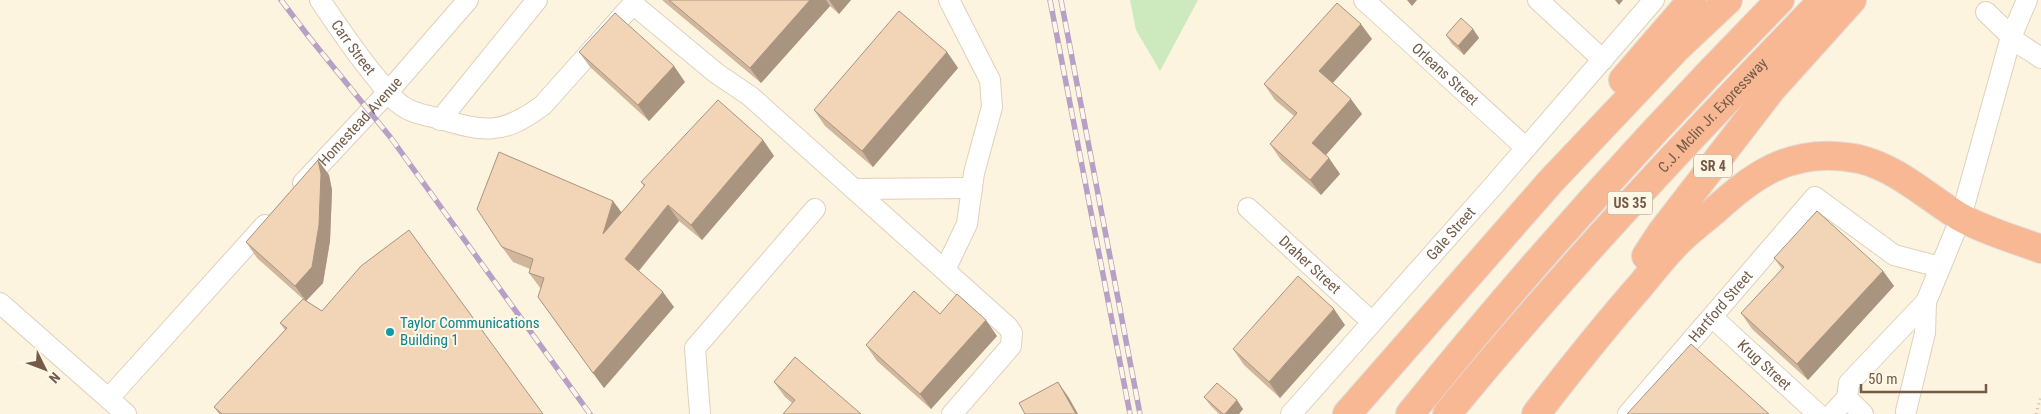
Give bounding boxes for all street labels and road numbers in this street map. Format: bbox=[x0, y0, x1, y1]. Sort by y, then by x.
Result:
street label: Carr Street bbox=[327, 17, 379, 79]
street label: Orleans Street bbox=[1408, 39, 1482, 109]
street label: C.J. Mclin Jr. Expressway bbox=[1654, 54, 1771, 176]
street label: Homestead Avenue bbox=[315, 73, 406, 170]
road number: SR 4 bbox=[1694, 154, 1732, 178]
road number: US 35 bbox=[1608, 192, 1652, 214]
street label: Gale Street bbox=[1423, 203, 1479, 264]
street label: Draher Street bbox=[1275, 232, 1344, 298]
street label: Hartford Street bbox=[1685, 267, 1756, 346]
street label: Krug Street bbox=[1734, 336, 1795, 394]

